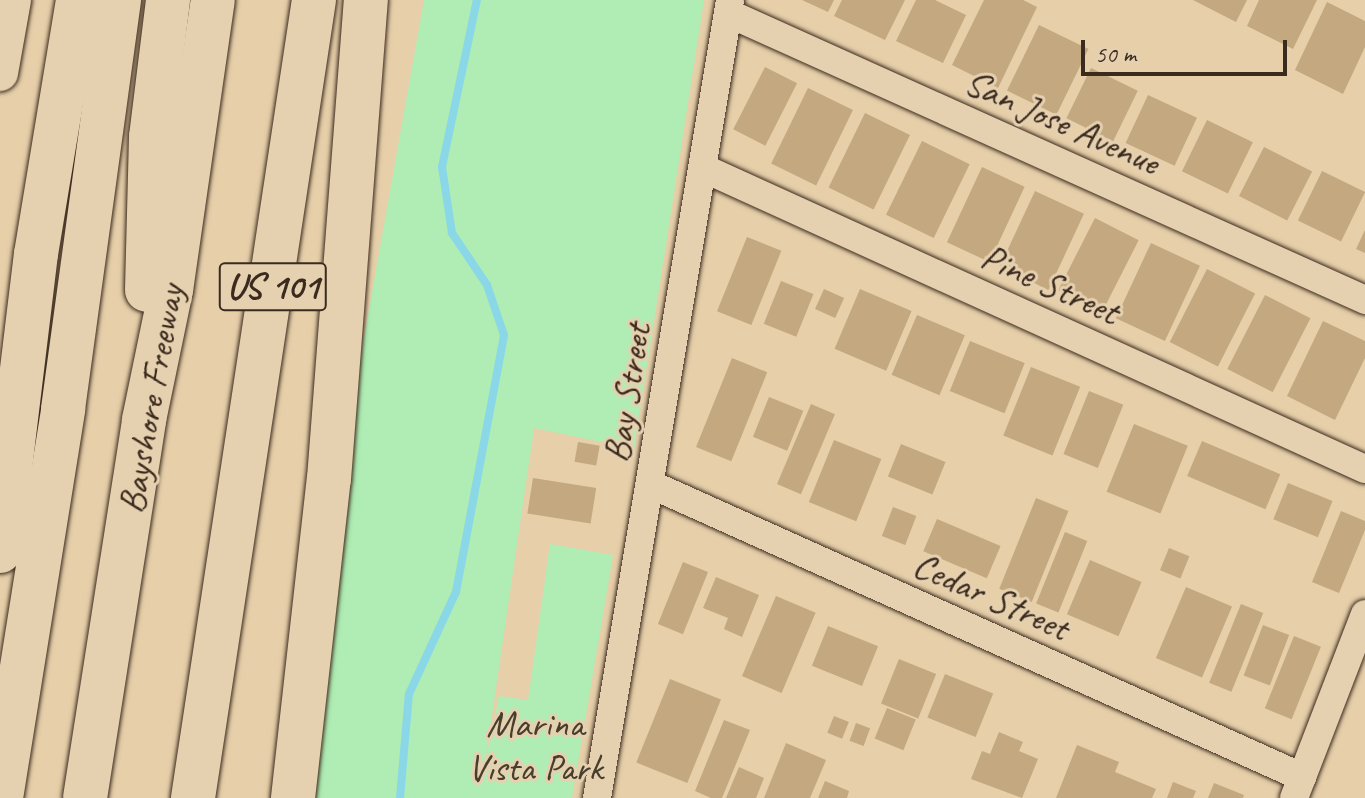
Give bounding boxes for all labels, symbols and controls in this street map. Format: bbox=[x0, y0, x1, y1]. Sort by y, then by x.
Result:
scale bar bbox=[1085, 24, 1291, 74]
text: 50 m bbox=[1095, 39, 1136, 69]
street label: San Jose Avenue bbox=[958, 59, 1166, 185]
street label: Pine Street bbox=[974, 233, 1126, 335]
road number: US 101 bbox=[217, 255, 329, 319]
street label: Bayshore Freeway bbox=[109, 281, 193, 517]
street label: Bay Street bbox=[593, 320, 661, 466]
street label: Cedar Street bbox=[906, 541, 1076, 651]
park label: Marina Vista Park bbox=[467, 701, 603, 790]

